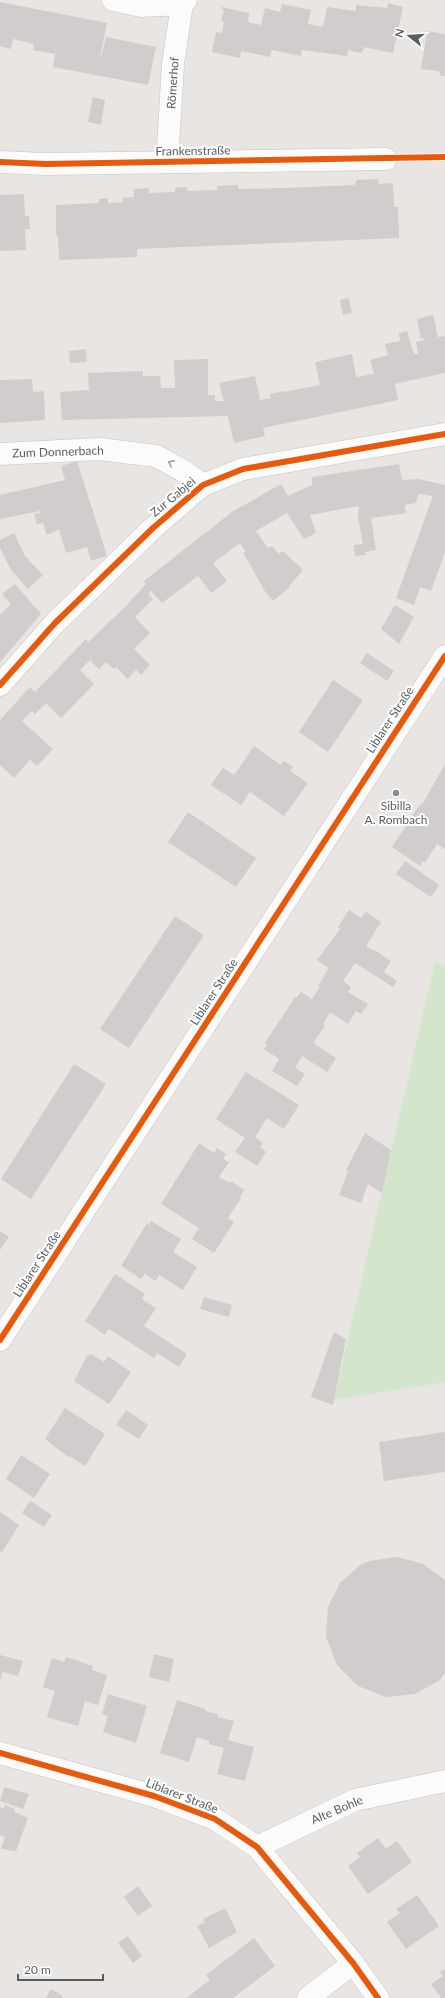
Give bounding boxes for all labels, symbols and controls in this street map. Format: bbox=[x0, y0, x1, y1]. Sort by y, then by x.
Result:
north arrow bbox=[389, 16, 429, 56]
text: N bbox=[392, 27, 406, 39]
street label: Römerhof bbox=[163, 56, 182, 109]
street label: Frankenstraße bbox=[155, 142, 231, 159]
street label: Zum Donnerbach bbox=[12, 442, 104, 461]
one-way arrow bbox=[168, 461, 175, 468]
street label: Zur Gabjei bbox=[147, 473, 198, 520]
street label: Liblarer Straße bbox=[363, 684, 417, 756]
marker: Sibilla A. Rombach bbox=[391, 788, 401, 798]
place label: Sibilla A. Rombach bbox=[365, 798, 427, 827]
street label: Liblarer Straße bbox=[187, 956, 241, 1028]
street label: Liblarer Straße bbox=[10, 1228, 64, 1300]
street label: Liblarer Straße bbox=[144, 1775, 220, 1816]
street label: Alte Bohle bbox=[309, 1792, 365, 1827]
scale bar bbox=[18, 1956, 103, 1982]
text: 20 m bbox=[24, 1962, 51, 1977]

